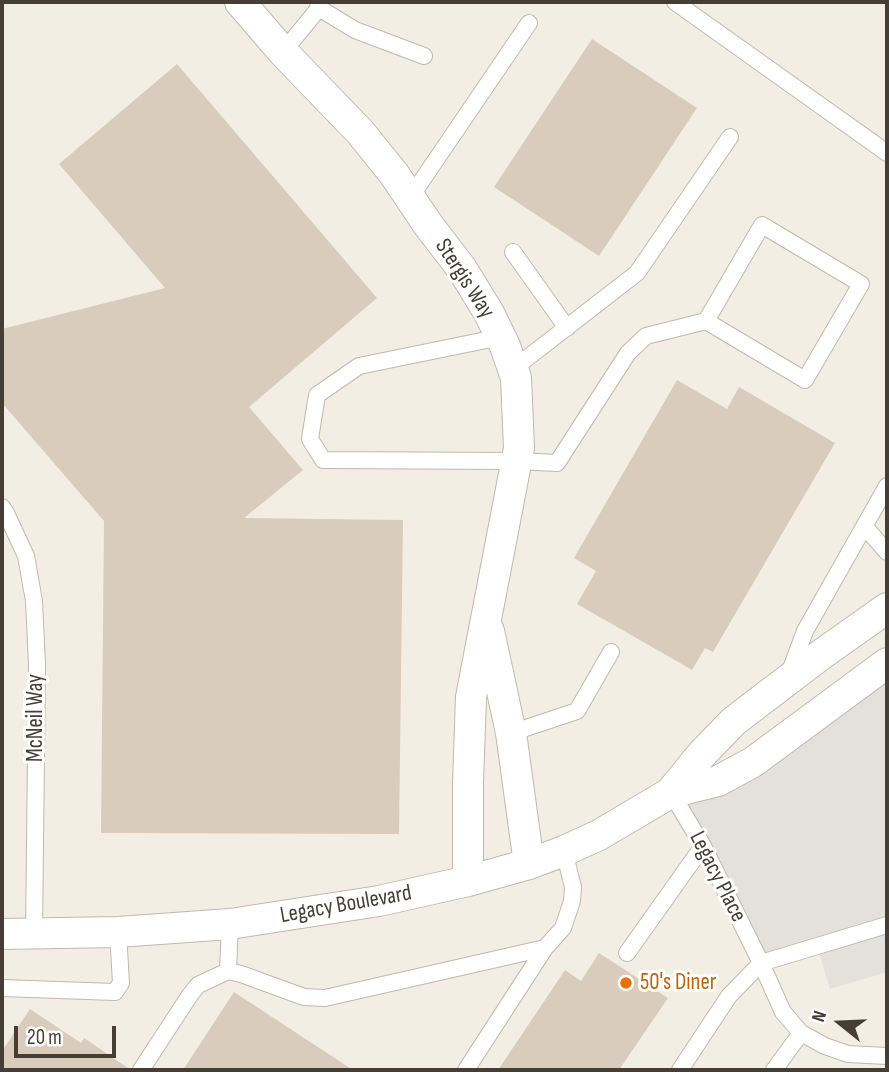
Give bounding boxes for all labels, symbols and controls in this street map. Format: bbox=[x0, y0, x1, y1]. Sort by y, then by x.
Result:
street label: Stergis Way bbox=[428, 234, 500, 324]
street label: McNeil Way bbox=[22, 674, 50, 762]
street label: Legacy Place bbox=[682, 827, 752, 927]
street label: Legacy Boulevard bbox=[278, 880, 414, 930]
place label: 50's Diner bbox=[640, 969, 716, 997]
marker: 50's Diner bbox=[618, 975, 634, 991]
north arrow bbox=[805, 988, 875, 1058]
text: N bbox=[807, 1008, 832, 1025]
scale bar bbox=[18, 1012, 119, 1056]
text: 20 m bbox=[27, 1025, 62, 1050]

